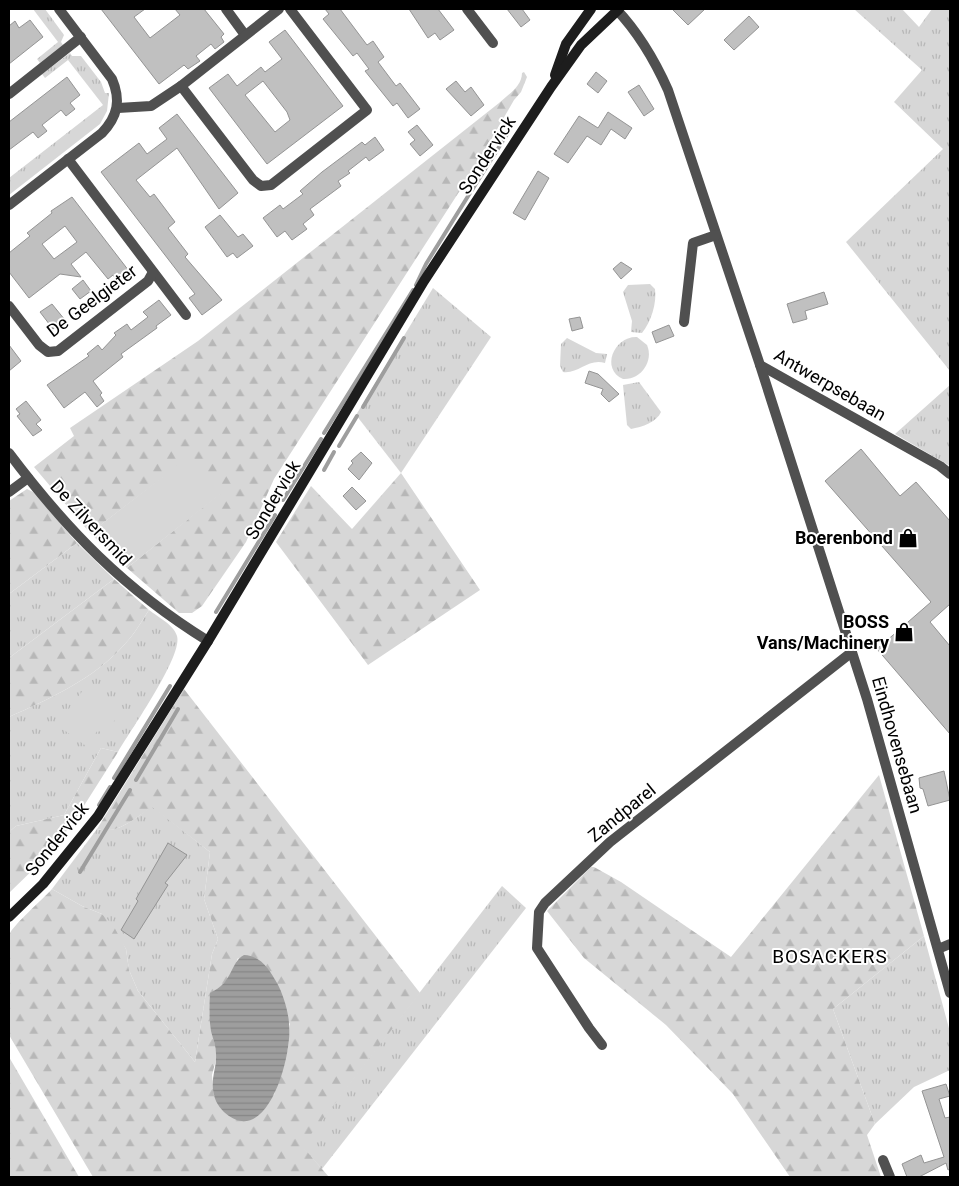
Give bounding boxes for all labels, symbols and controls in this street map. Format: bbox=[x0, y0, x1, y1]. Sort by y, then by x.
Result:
street label: Sondervick bbox=[454, 111, 520, 198]
street label: De Geelgieter bbox=[43, 260, 141, 341]
street label: Antwerpsebaan bbox=[771, 344, 890, 425]
street label: Sondervick bbox=[241, 456, 305, 543]
street label: De Zilversmid bbox=[46, 476, 136, 570]
place label: Boerenbond bbox=[795, 527, 893, 548]
shop icon: Boerenbond bbox=[897, 527, 919, 549]
place label: BOSS Vans/Machinery bbox=[757, 611, 890, 653]
shop icon: BOSS Vans/Machinery bbox=[893, 621, 915, 643]
street label: Eindhovensebaan bbox=[868, 674, 927, 816]
street label: Zandparel bbox=[584, 779, 660, 846]
street label: Sondervick bbox=[21, 797, 93, 880]
district label: BOSACKERS bbox=[772, 945, 888, 968]

